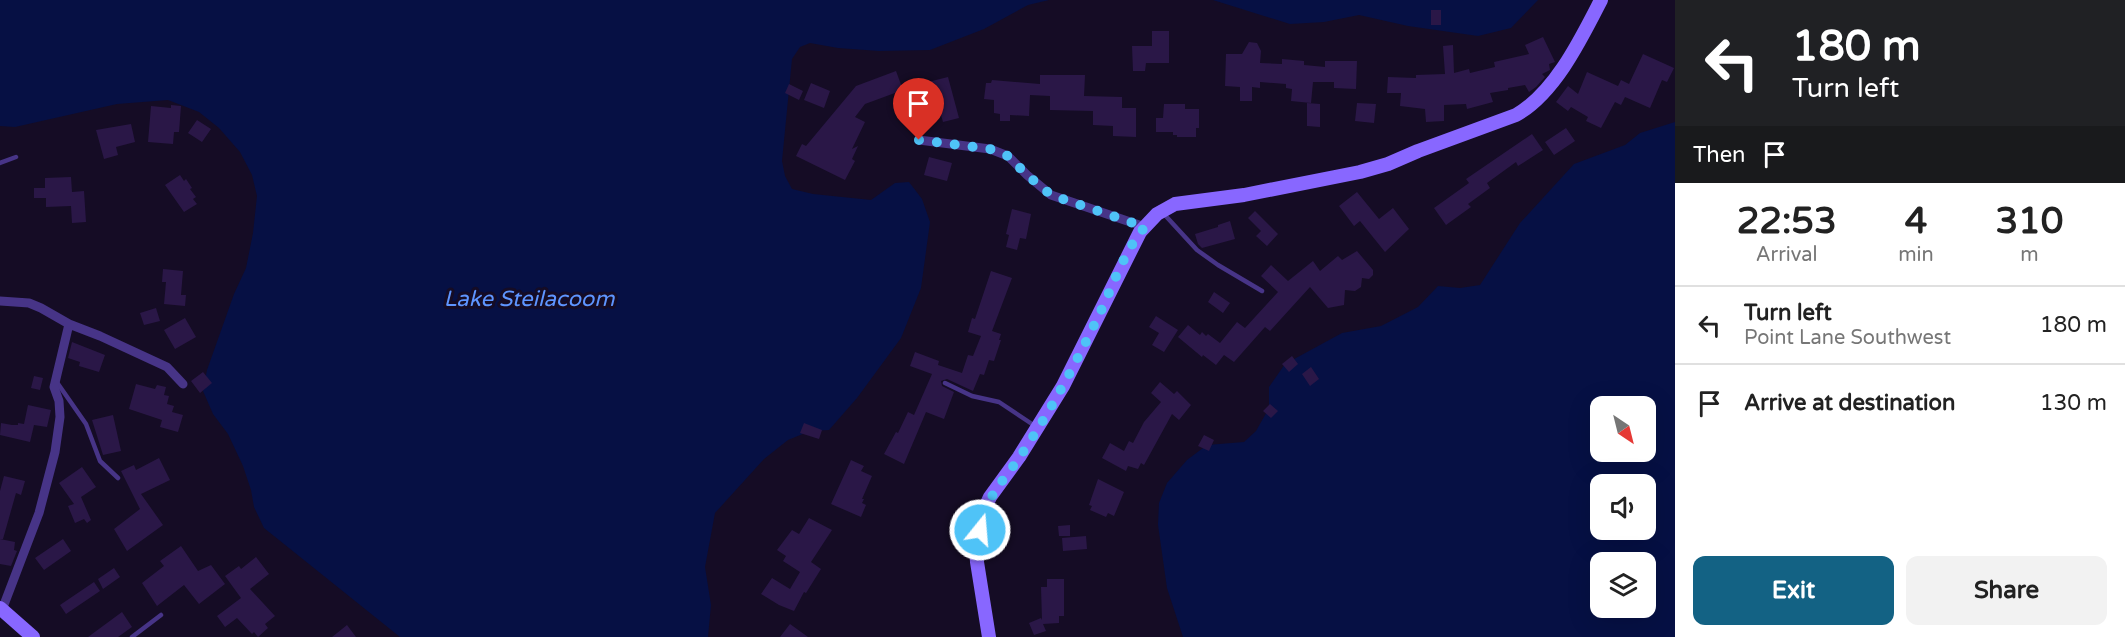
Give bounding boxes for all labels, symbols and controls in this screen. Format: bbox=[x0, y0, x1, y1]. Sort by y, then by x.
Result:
text: 180 m bbox=[1792, 21, 1921, 72]
icon: left bbox=[1693, 24, 1771, 102]
text: Turn left bbox=[1792, 72, 1899, 105]
pin bbox=[893, 78, 944, 140]
icon: arrive bbox=[902, 87, 935, 120]
icon: arrive bbox=[1758, 138, 1791, 171]
text: Then bbox=[1693, 142, 1746, 168]
text: 22:53 bbox=[1737, 200, 1837, 243]
text: 4 bbox=[1905, 200, 1927, 243]
text: 310 bbox=[1995, 200, 2063, 243]
text: Arrival bbox=[1756, 243, 1818, 267]
text: min bbox=[1898, 243, 1934, 267]
text: m bbox=[2020, 243, 2039, 267]
water label: Lake Steilacoom bbox=[444, 286, 615, 312]
text: Turn left bbox=[1744, 300, 1832, 326]
icon: left bbox=[1693, 309, 1726, 342]
text: 180 m bbox=[2040, 312, 2107, 338]
text: Point Lane Southwest bbox=[1744, 326, 1951, 350]
icon: arrive bbox=[1693, 387, 1726, 420]
text: Arrive at destination bbox=[1744, 390, 1955, 416]
text: 130 m bbox=[2040, 390, 2107, 416]
north arrow bbox=[1590, 396, 1656, 462]
map controls bbox=[1590, 396, 1656, 618]
button: sound bbox=[1590, 474, 1656, 540]
position arrow bbox=[948, 498, 1012, 562]
button: layers bbox=[1590, 552, 1656, 618]
button: Exit bbox=[1693, 556, 1894, 625]
button: Share bbox=[1906, 556, 2107, 625]

